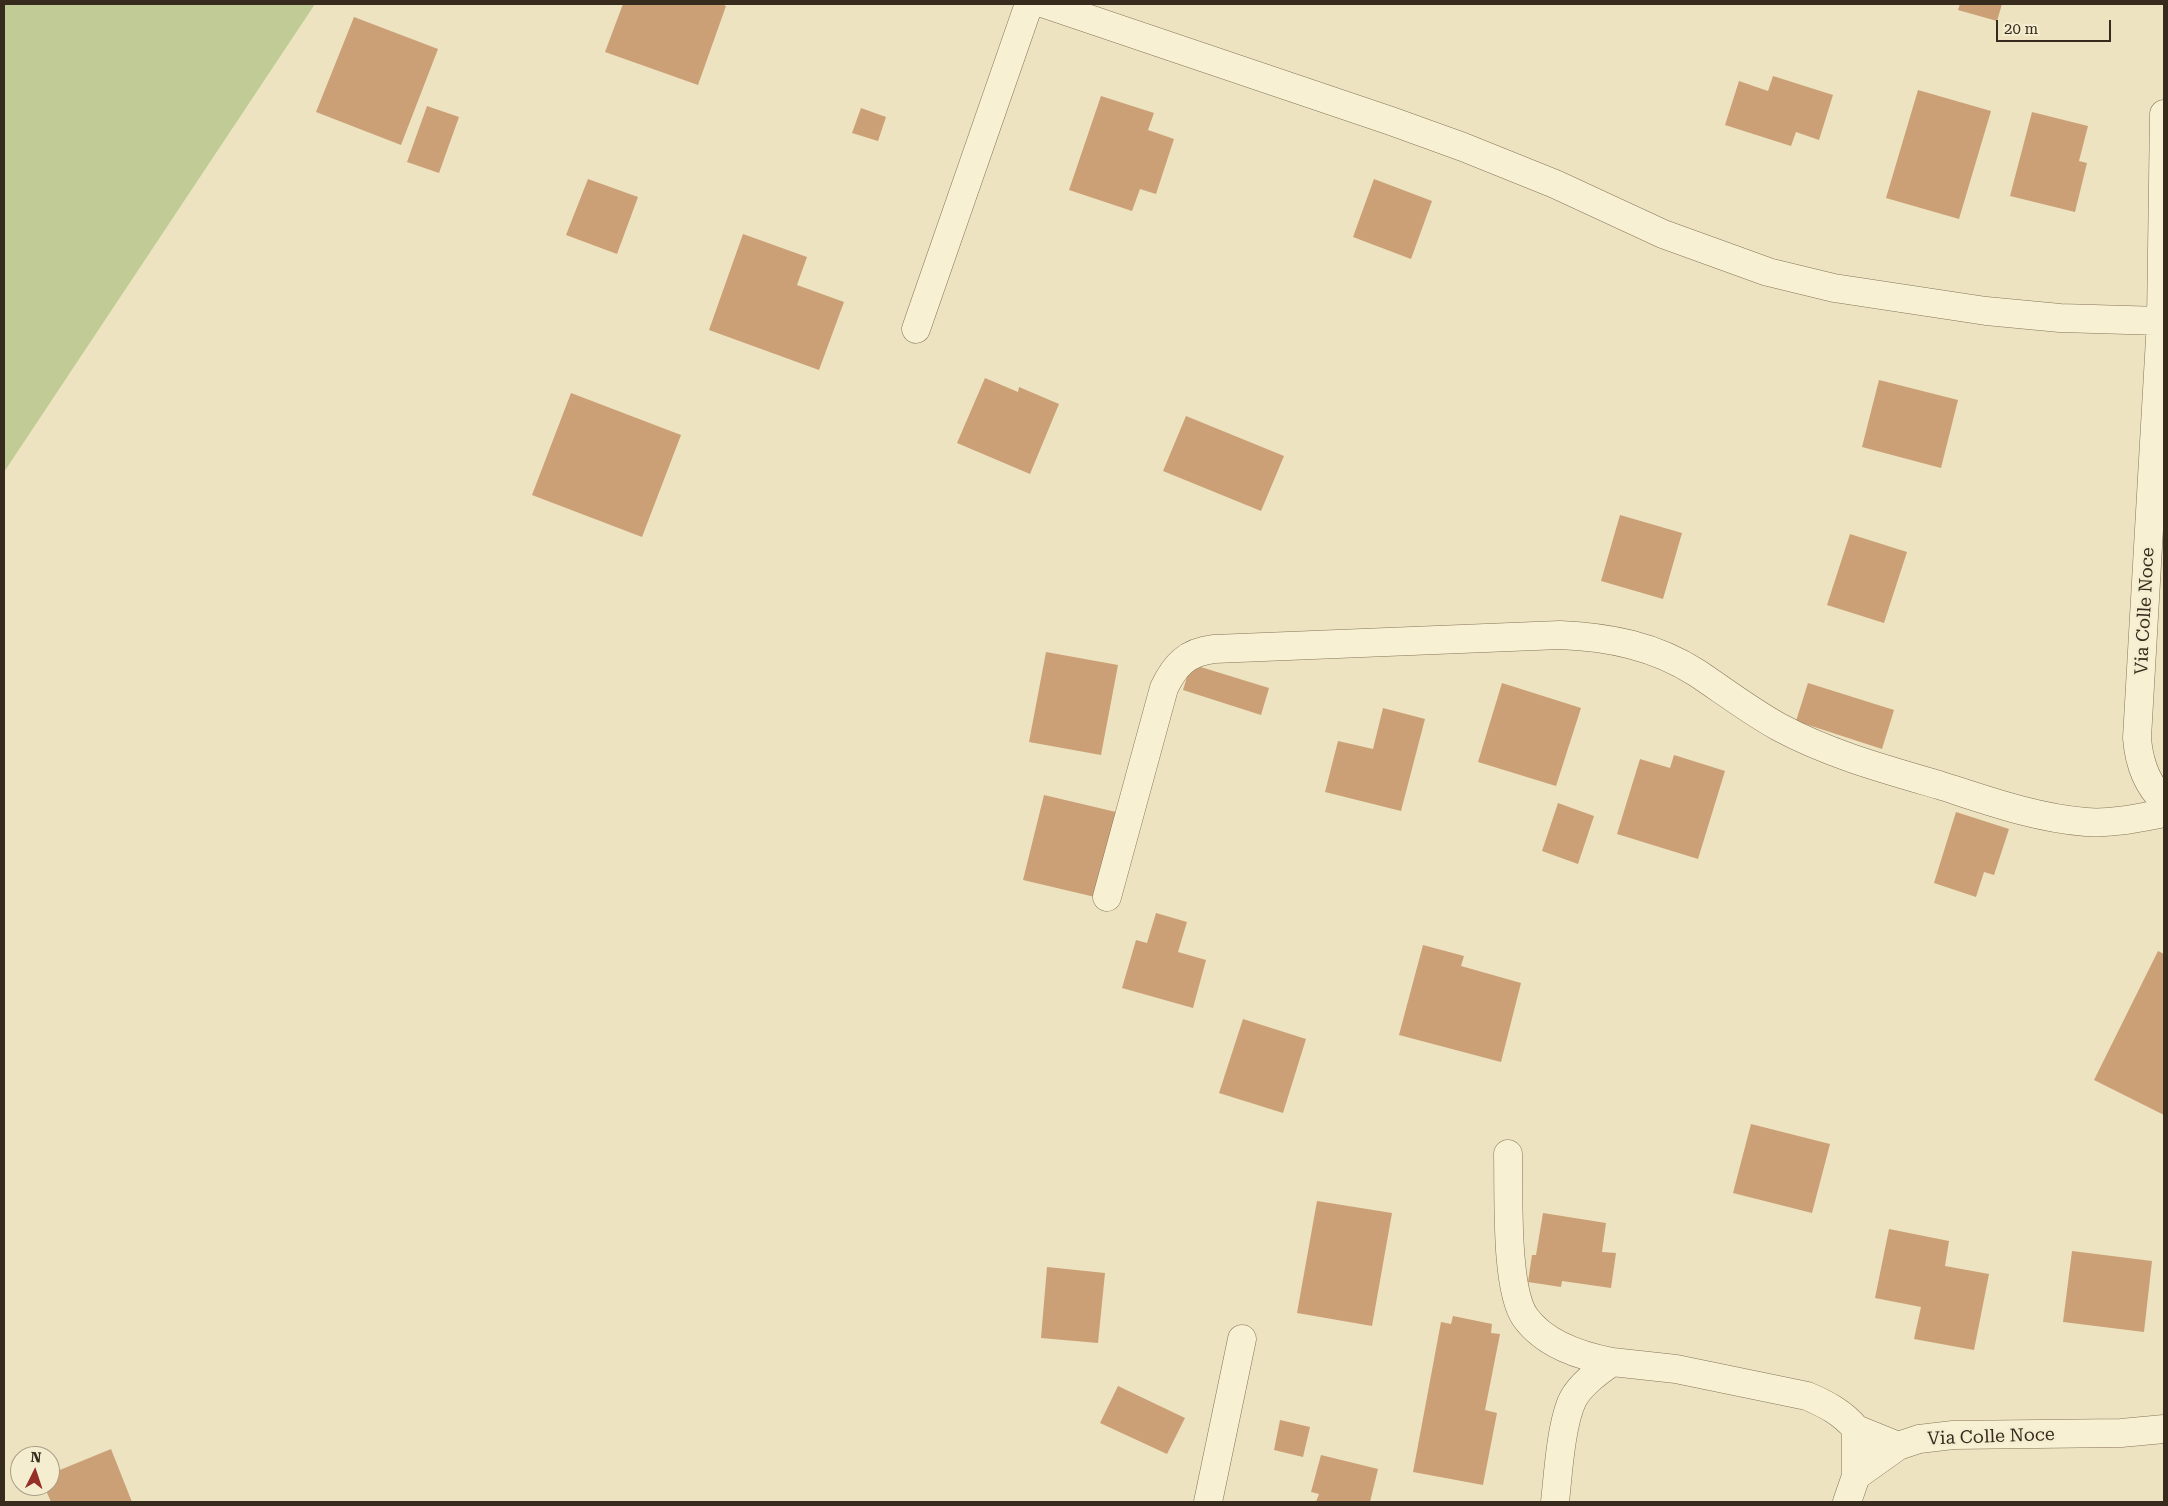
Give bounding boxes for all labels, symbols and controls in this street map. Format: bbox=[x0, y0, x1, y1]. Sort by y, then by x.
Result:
scale bar bbox=[1998, 10, 2113, 42]
text: 20 m bbox=[2004, 20, 2038, 38]
street label: Via Colle Noce bbox=[2131, 547, 2159, 675]
street label: Via Colle Noce bbox=[1927, 1424, 2055, 1450]
north arrow bbox=[10, 1446, 60, 1496]
text: N bbox=[30, 1449, 42, 1465]

